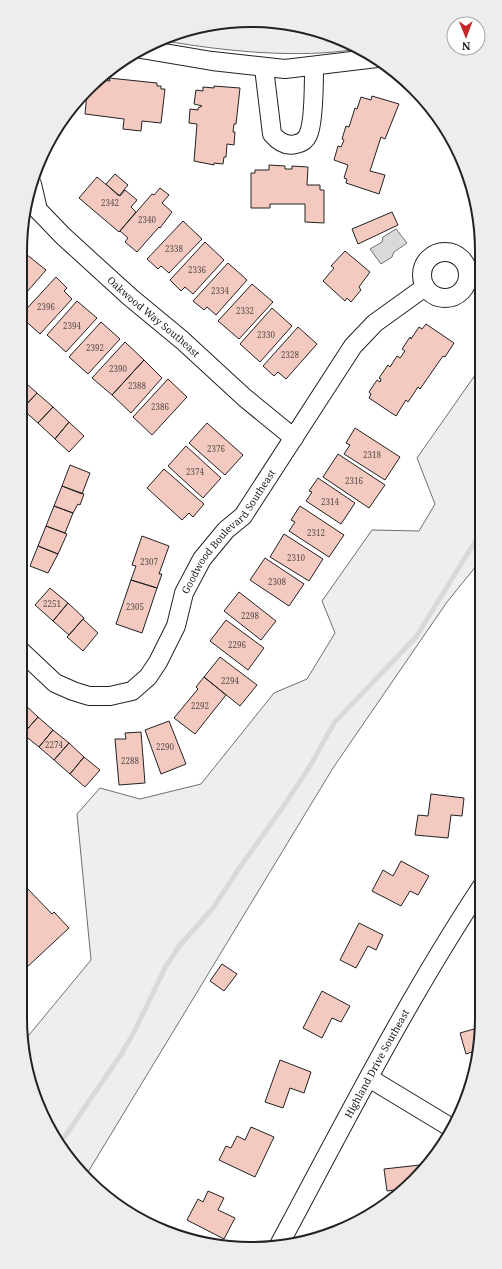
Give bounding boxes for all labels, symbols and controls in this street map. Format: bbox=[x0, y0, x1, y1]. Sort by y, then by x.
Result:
north arrow bbox=[446, 16, 486, 56]
text: N bbox=[461, 39, 471, 54]
house number: 2342 bbox=[101, 197, 119, 208]
house number: 2340 bbox=[138, 214, 156, 225]
house number: 2338 bbox=[165, 243, 183, 254]
house number: 2336 bbox=[188, 264, 206, 275]
street label: Oakwood Way Southeast bbox=[104, 273, 203, 360]
house number: 2334 bbox=[211, 285, 229, 296]
house number: 2396 bbox=[37, 301, 55, 312]
house number: 2332 bbox=[236, 305, 254, 316]
house number: 2394 bbox=[63, 320, 81, 331]
house number: 2330 bbox=[257, 329, 275, 340]
house number: 2392 bbox=[86, 342, 104, 353]
house number: 2328 bbox=[281, 349, 299, 360]
house number: 2390 bbox=[109, 363, 127, 374]
house number: 2388 bbox=[128, 380, 146, 391]
house number: 2386 bbox=[151, 401, 169, 412]
house number: 2376 bbox=[207, 443, 225, 454]
house number: 2318 bbox=[363, 449, 381, 460]
street label: Goodwood Boulevard Southeast bbox=[178, 466, 279, 596]
house number: 2374 bbox=[186, 466, 204, 477]
house number: 2316 bbox=[345, 475, 363, 486]
house number: 2314 bbox=[321, 496, 339, 507]
house number: 2312 bbox=[307, 527, 325, 538]
house number: 2310 bbox=[287, 552, 305, 563]
house number: 2307 bbox=[140, 556, 158, 567]
house number: 2308 bbox=[268, 576, 286, 587]
house number: 2251 bbox=[43, 598, 61, 609]
house number: 2305 bbox=[126, 601, 144, 612]
house number: 2298 bbox=[241, 610, 259, 621]
house number: 2296 bbox=[228, 639, 246, 650]
house number: 2294 bbox=[221, 675, 239, 686]
house number: 2292 bbox=[191, 700, 209, 711]
house number: 2274 bbox=[45, 739, 63, 750]
house number: 2290 bbox=[156, 741, 174, 752]
house number: 2288 bbox=[121, 755, 139, 766]
street label: Highland Drive Southeast bbox=[341, 1006, 412, 1121]

